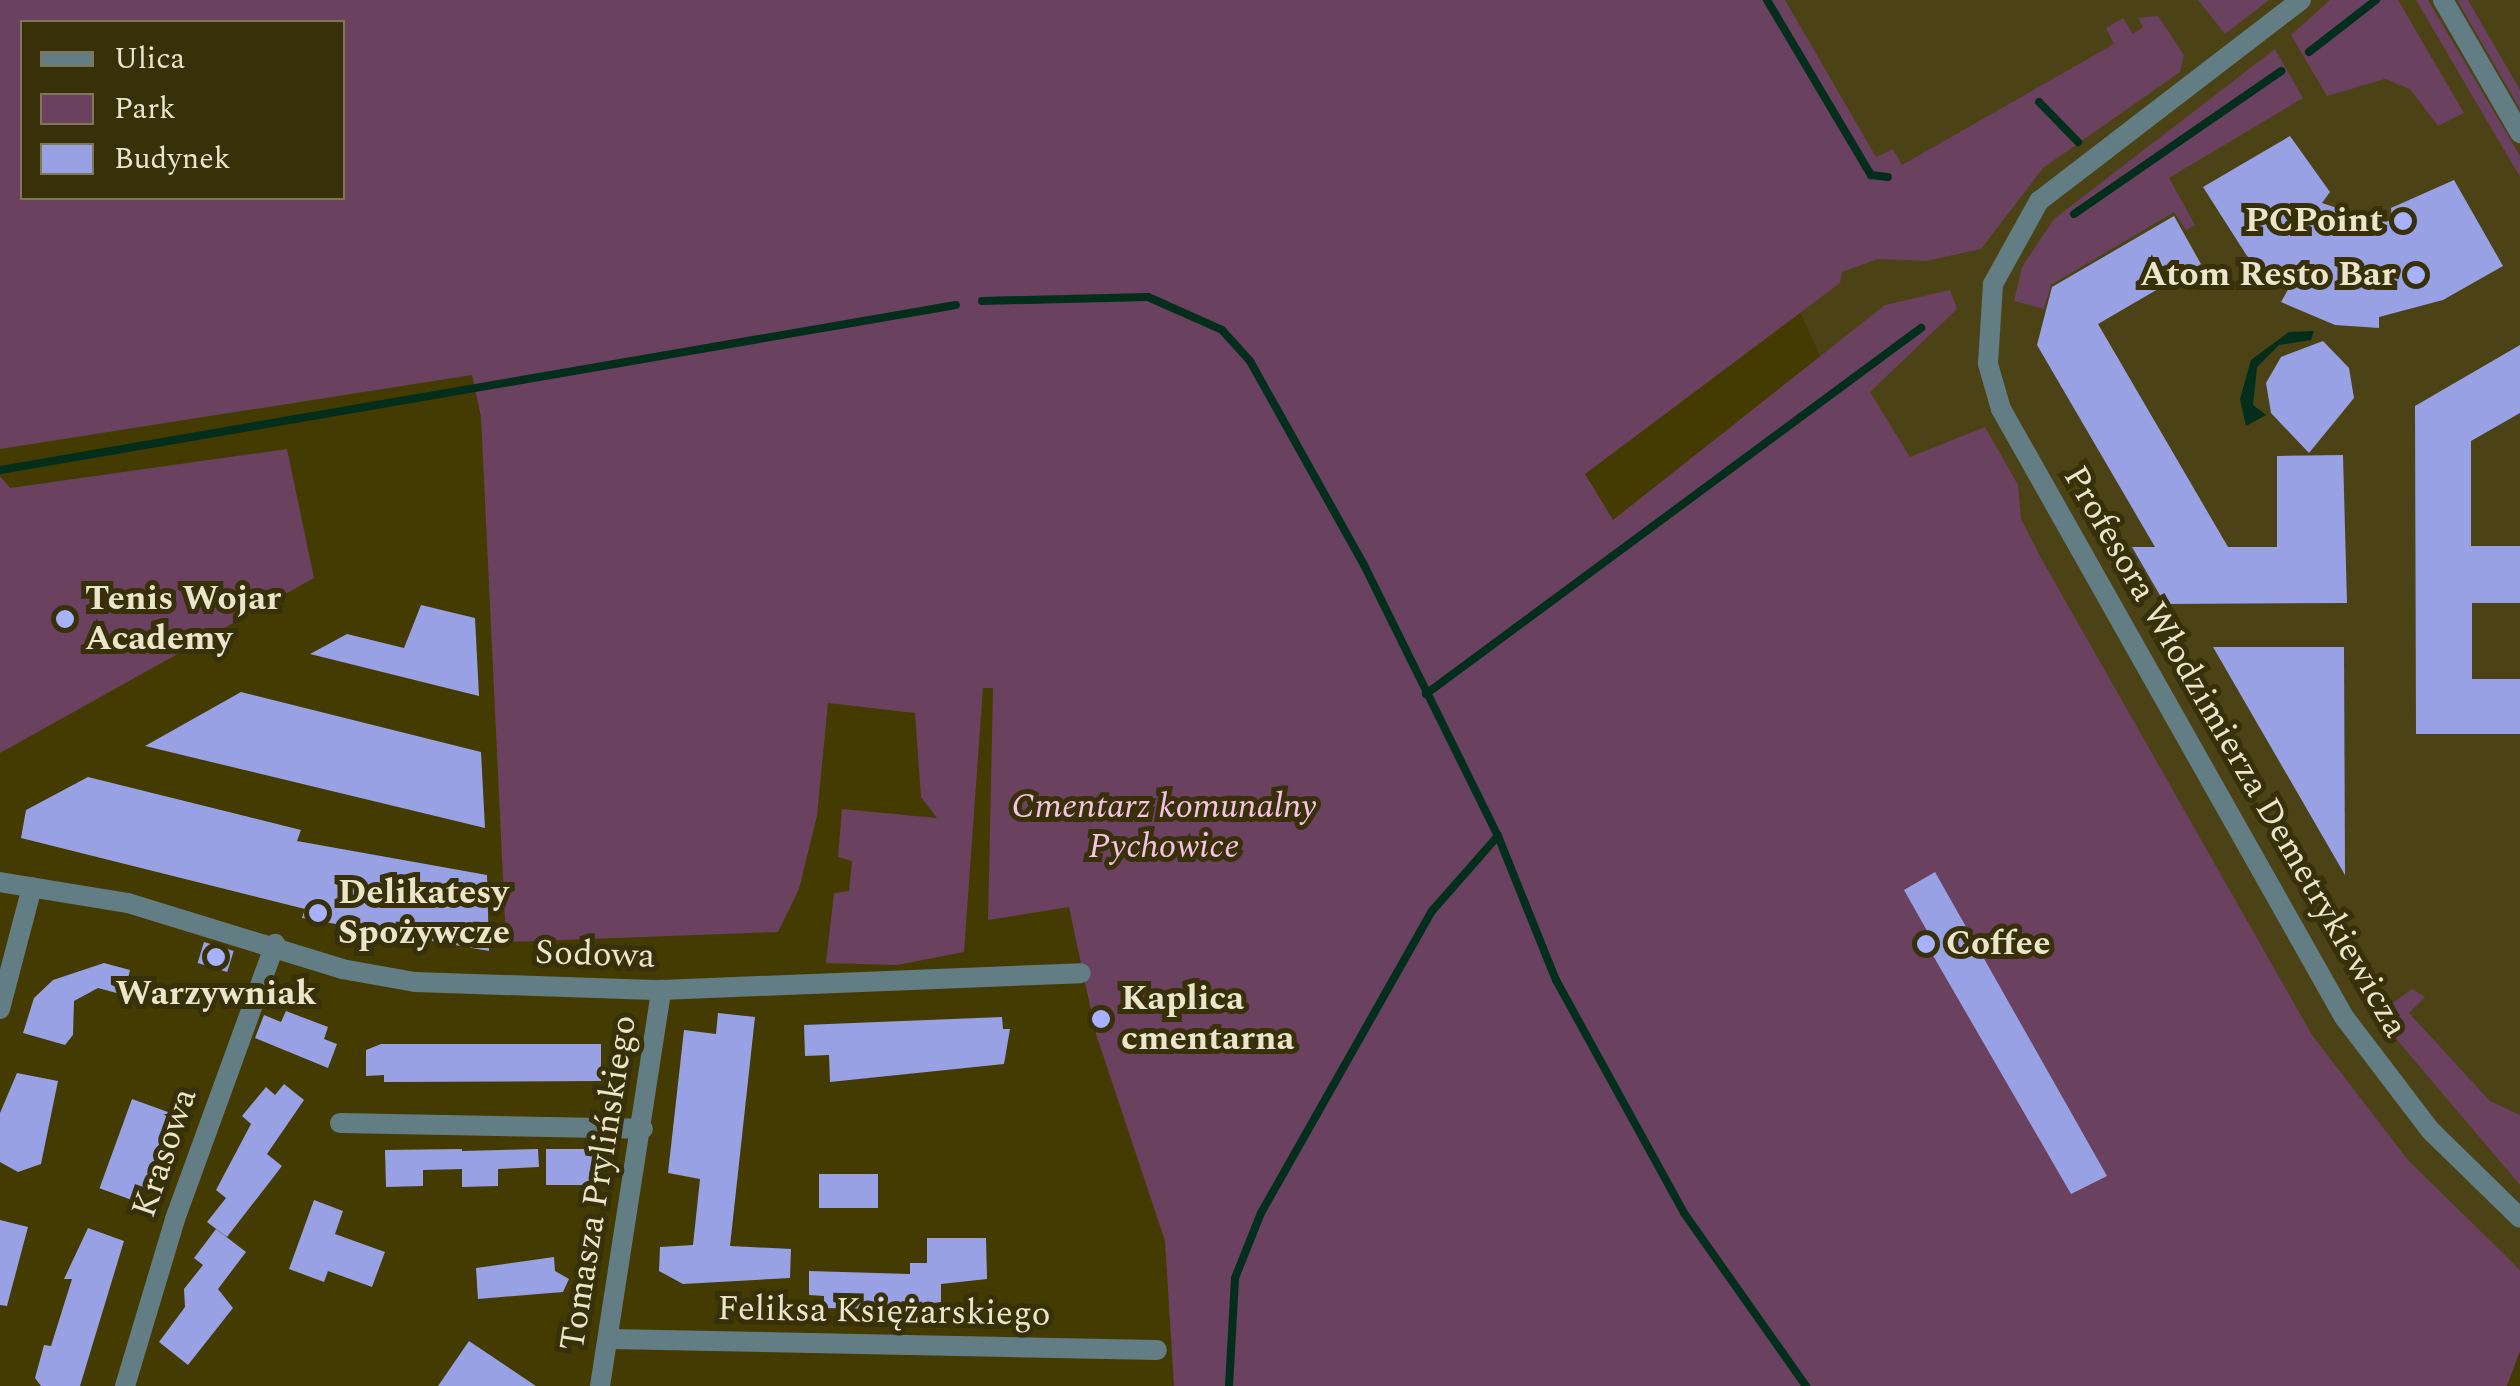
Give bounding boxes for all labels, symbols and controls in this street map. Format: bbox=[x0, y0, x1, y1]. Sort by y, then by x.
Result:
legend bbox=[20, 20, 345, 200]
text: Ulica bbox=[114, 36, 185, 82]
text: Park bbox=[114, 86, 176, 132]
text: Budynek bbox=[114, 136, 230, 182]
place label: PCPoint bbox=[2245, 200, 2383, 242]
marker: PCPoint bbox=[2392, 210, 2414, 232]
place label: Atom Resto Bar bbox=[2140, 254, 2396, 296]
marker: Atom Resto Bar bbox=[2405, 264, 2427, 286]
street label: Profesora Włodzimierza Demetrykiewicza bbox=[2054, 459, 2416, 1045]
place label: Tenis Wojar Academy bbox=[85, 578, 281, 660]
marker: Tenis Wojar Academy bbox=[54, 608, 76, 630]
park label: Cmentarz komunalny Pychowice bbox=[1012, 786, 1316, 868]
place label: Delikatesy Spożywcze bbox=[338, 872, 510, 954]
marker: Delikatesy Spożywcze bbox=[307, 902, 329, 924]
place label: Coffee bbox=[1946, 923, 2051, 965]
street label: Sodowa bbox=[534, 932, 656, 978]
marker: Coffee bbox=[1915, 933, 1937, 955]
marker: Warzywniak bbox=[205, 946, 227, 968]
place label: Warzywniak bbox=[115, 973, 317, 1015]
place label: Kaplica cmentarna bbox=[1121, 978, 1294, 1060]
marker: Kaplica cmentarna bbox=[1090, 1008, 1112, 1030]
street label: Tomasza Prylińskiego bbox=[552, 1012, 646, 1354]
street label: Krasowa bbox=[123, 1083, 207, 1223]
street label: Feliksa Księżarskiego bbox=[717, 1288, 1051, 1336]

